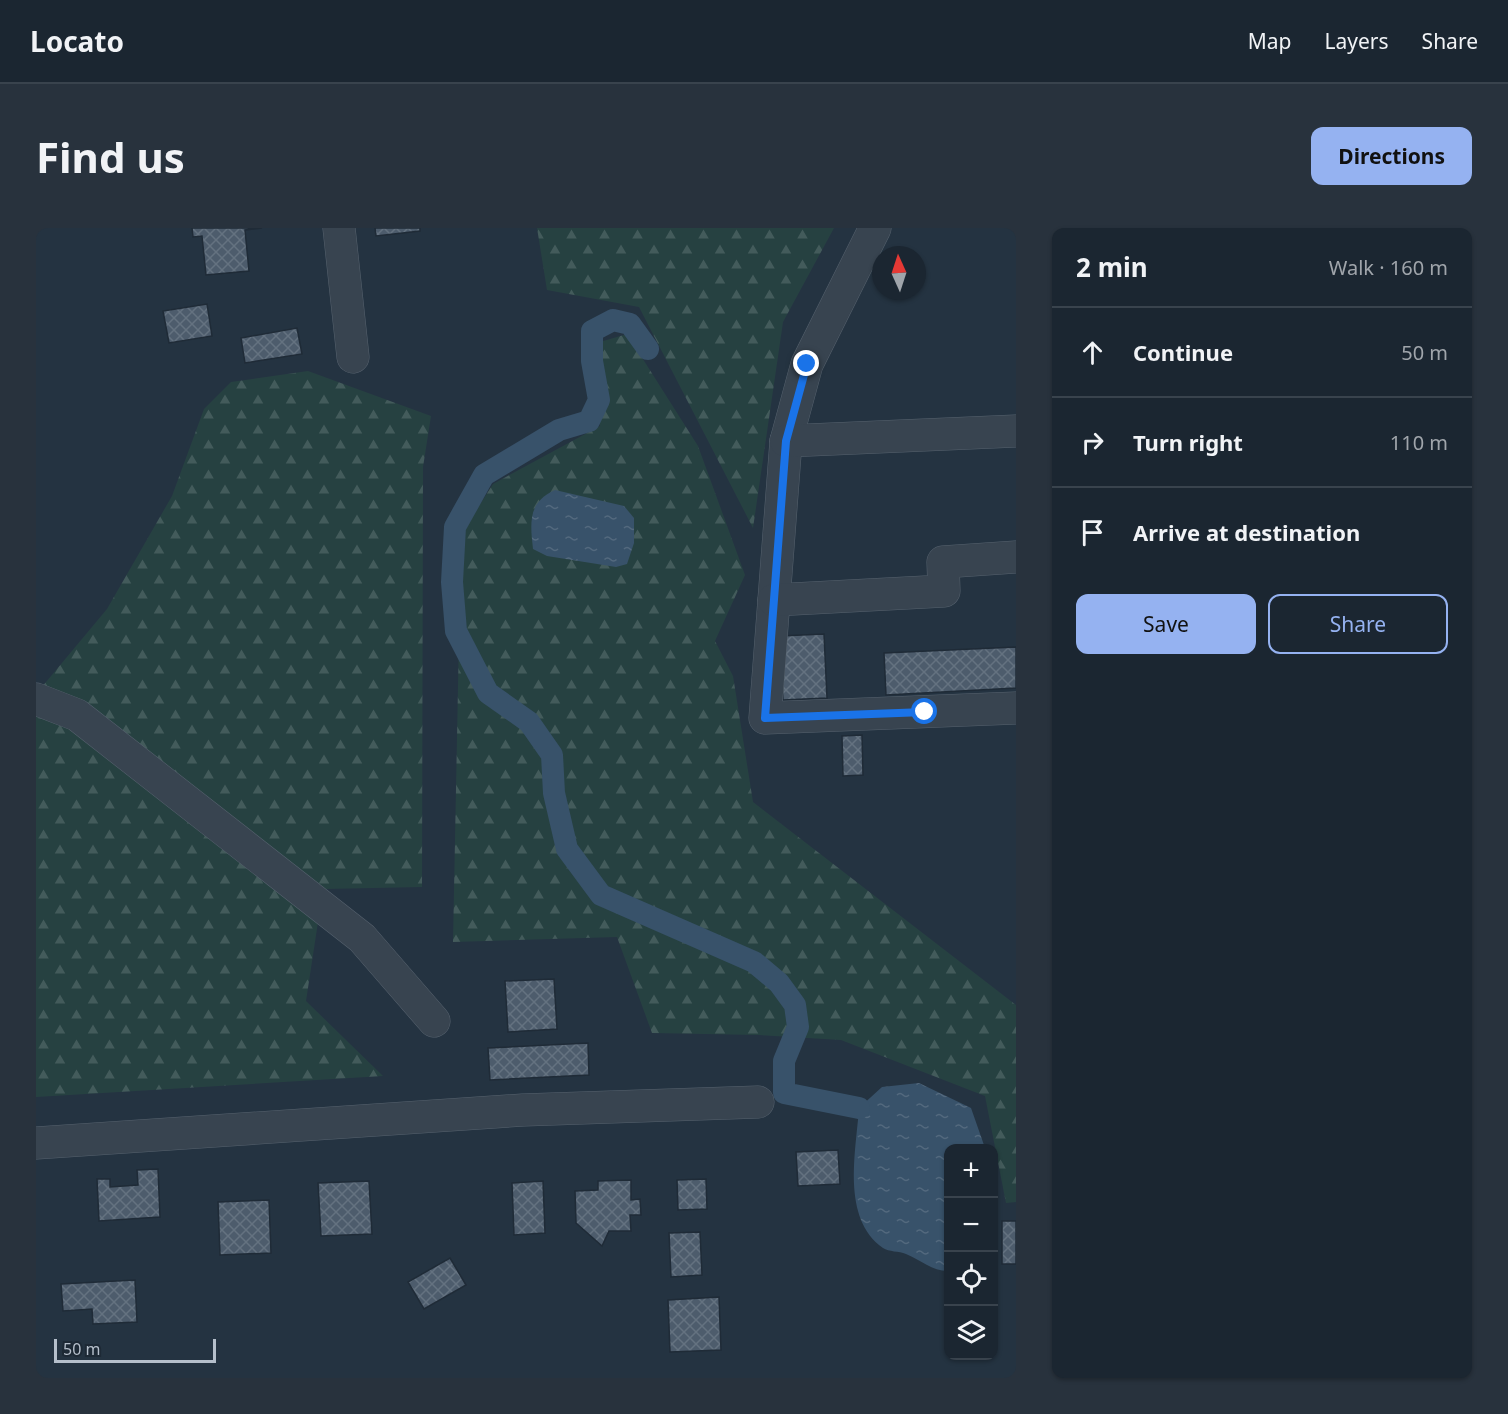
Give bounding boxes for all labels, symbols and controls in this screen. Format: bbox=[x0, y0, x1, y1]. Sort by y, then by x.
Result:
text: Locato bbox=[30, 22, 124, 60]
text: Map bbox=[1248, 27, 1292, 55]
text: Layers bbox=[1325, 27, 1389, 55]
text: Share bbox=[1422, 27, 1478, 55]
button: Directions bbox=[1311, 127, 1472, 185]
text: Find us bbox=[36, 128, 185, 185]
north arrow bbox=[872, 246, 926, 300]
text: 2 min bbox=[1076, 249, 1148, 285]
text: Walk · 160 m bbox=[1329, 254, 1448, 281]
icon: ahead bbox=[1076, 336, 1109, 369]
text: Continue bbox=[1133, 337, 1233, 367]
text: 50 m bbox=[1401, 339, 1448, 366]
route end bbox=[793, 350, 819, 376]
icon: right bbox=[1076, 426, 1109, 459]
text: Turn right bbox=[1133, 427, 1243, 457]
text: 110 m bbox=[1390, 429, 1448, 456]
icon: arrive bbox=[1076, 516, 1109, 549]
text: Arrive at destination bbox=[1133, 517, 1360, 547]
button: Save bbox=[1076, 594, 1256, 654]
button: Share bbox=[1268, 594, 1448, 654]
route start bbox=[911, 698, 937, 724]
map controls bbox=[944, 1144, 998, 1360]
button: + bbox=[944, 1144, 998, 1198]
button: − bbox=[944, 1198, 998, 1252]
button: locate bbox=[944, 1252, 998, 1306]
button: layers bbox=[944, 1306, 998, 1360]
scale bar bbox=[54, 1336, 216, 1364]
text: 50 m bbox=[63, 1338, 100, 1360]

